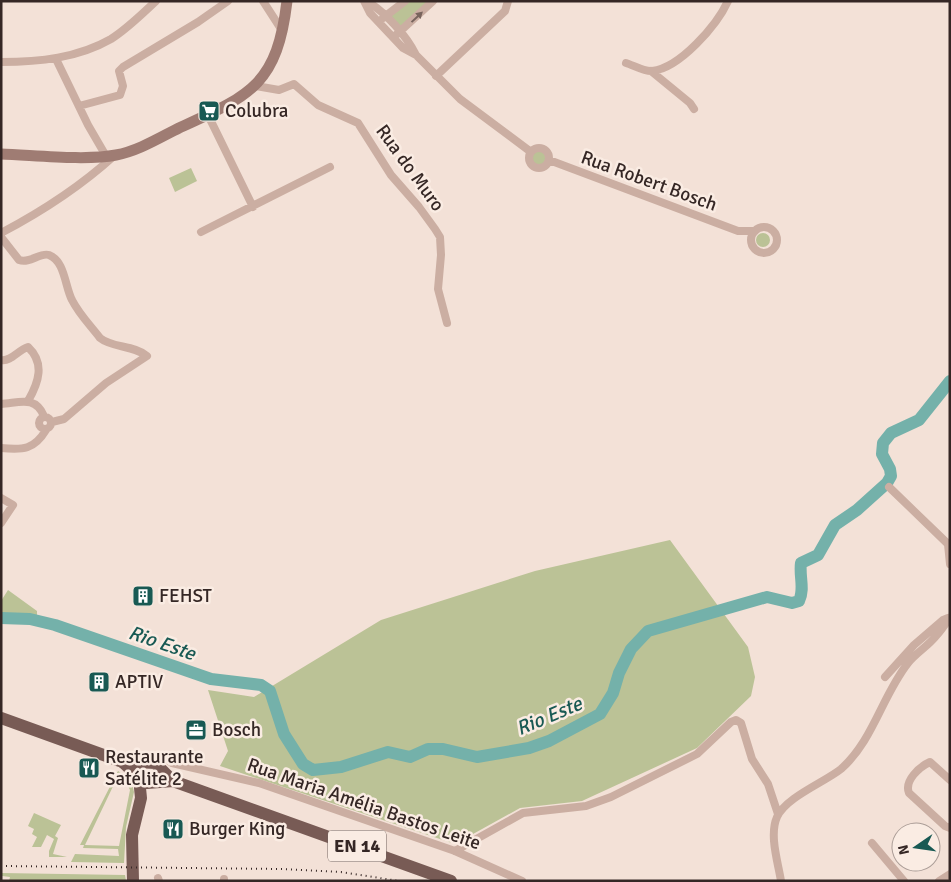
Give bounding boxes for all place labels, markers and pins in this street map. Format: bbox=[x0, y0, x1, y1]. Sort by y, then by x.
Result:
supermarket icon: Colubra bbox=[197, 99, 221, 123]
place label: Colubra bbox=[225, 99, 288, 123]
building icon: FEHST bbox=[131, 584, 155, 608]
place label: FEHST bbox=[159, 584, 213, 608]
building icon: APTIV bbox=[87, 670, 111, 694]
place label: APTIV bbox=[115, 670, 163, 694]
office icon: Bosch bbox=[184, 718, 208, 742]
place label: Bosch bbox=[212, 718, 261, 742]
place label: Restaurante Satélite 2 bbox=[105, 745, 204, 791]
restaurant icon: Restaurante Satélite 2 bbox=[77, 756, 101, 780]
restaurant icon: Burger King bbox=[161, 817, 185, 841]
place label: Burger King bbox=[189, 817, 285, 841]

